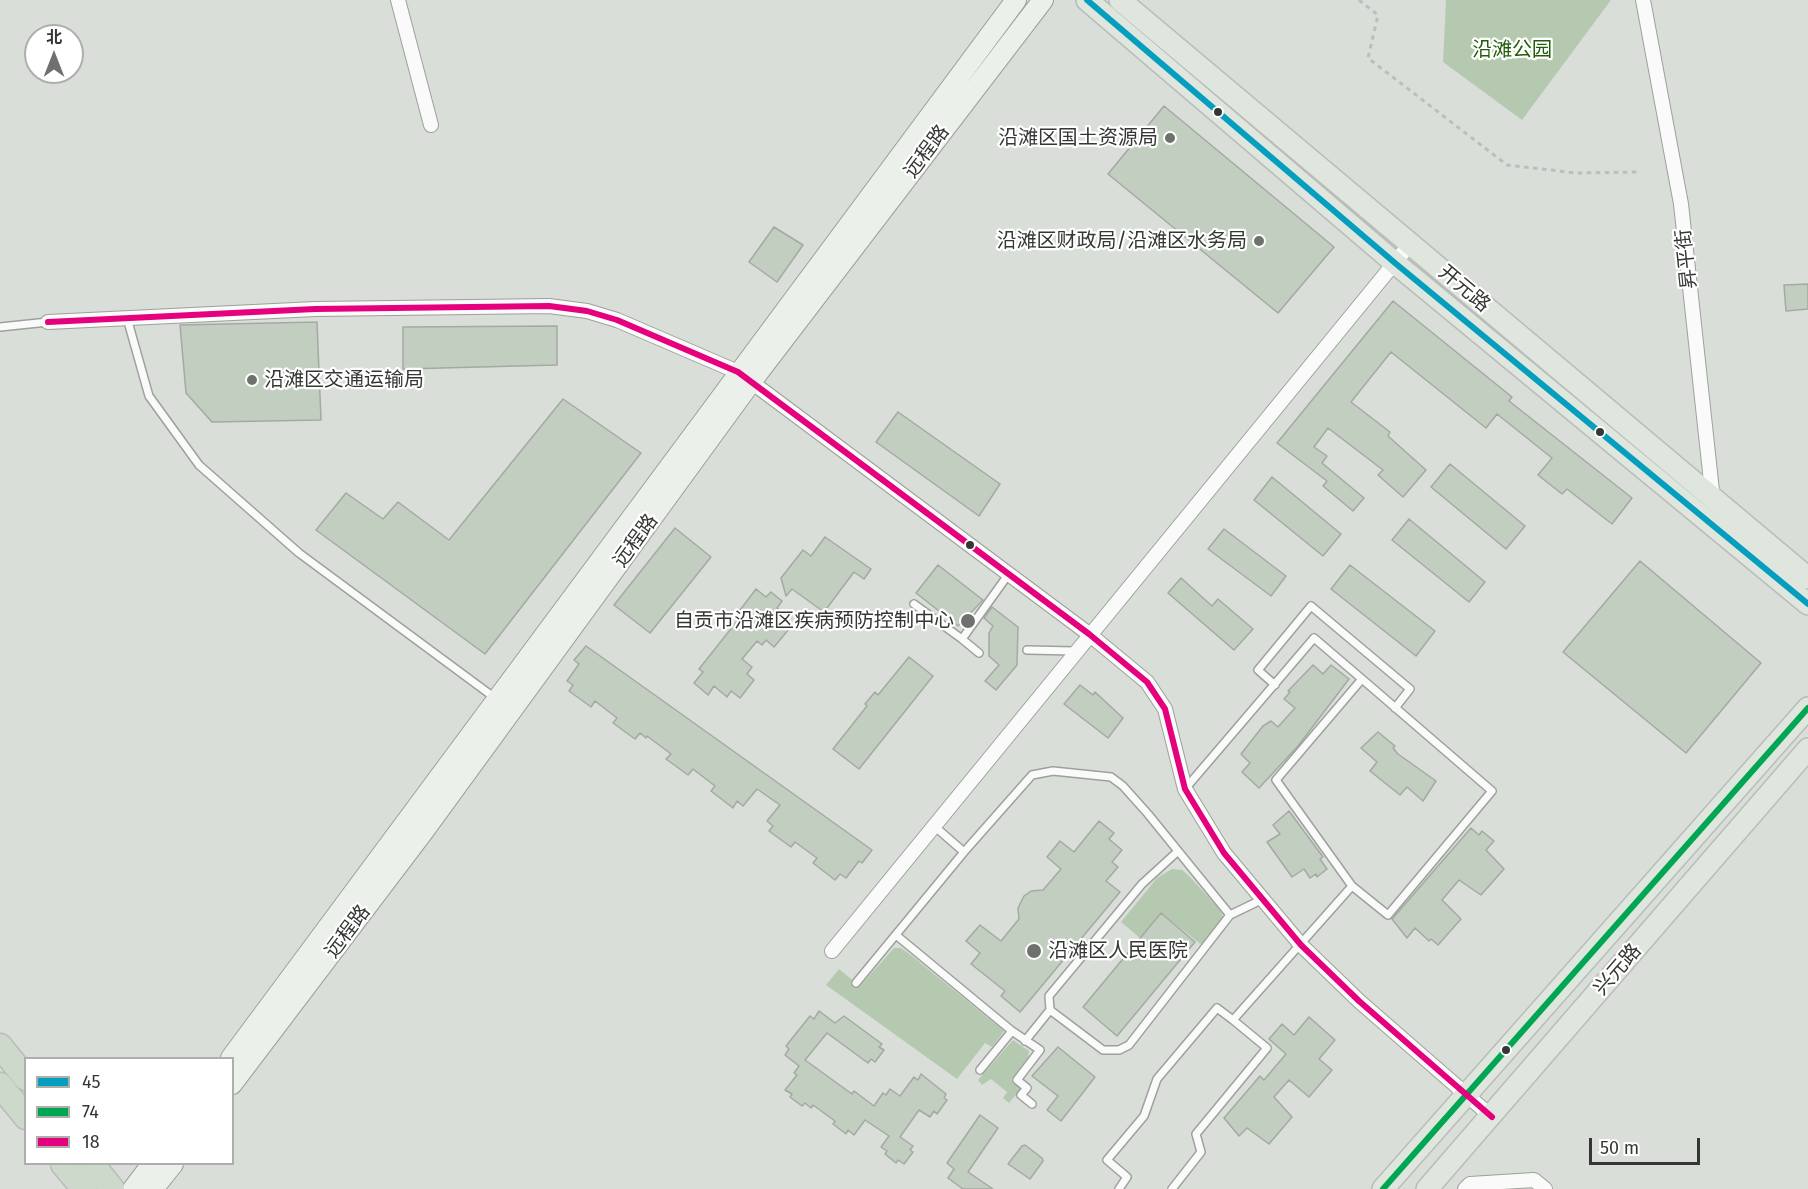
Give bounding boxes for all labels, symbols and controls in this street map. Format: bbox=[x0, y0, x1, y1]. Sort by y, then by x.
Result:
north arrow bbox=[24, 24, 84, 84]
text: 北 bbox=[46, 28, 62, 47]
park label: 沿滩公园 bbox=[1472, 38, 1552, 62]
unlabelled marker bbox=[1212, 106, 1224, 118]
street label: 远程路 bbox=[899, 121, 955, 183]
place label: 沿滩区国土资源局 bbox=[998, 126, 1158, 150]
marker: 沿滩区国土资源局 bbox=[1163, 131, 1177, 145]
street label: 昇平街 bbox=[1672, 228, 1702, 290]
place label: 沿滩区财政局/沿滩区水务局 bbox=[997, 229, 1247, 253]
marker: 沿滩区财政局/沿滩区水务局 bbox=[1252, 234, 1266, 248]
street label: 开元路 bbox=[1433, 261, 1495, 317]
place label: 沿滩区交通运输局 bbox=[264, 368, 424, 392]
marker: 沿滩区交通运输局 bbox=[245, 373, 259, 387]
unlabelled marker bbox=[1594, 426, 1606, 438]
street label: 远程路 bbox=[609, 510, 663, 572]
unlabelled marker bbox=[964, 539, 976, 551]
place label: 自贡市沿滩区疾病预防控制中心 bbox=[674, 609, 954, 633]
marker: 自贡市沿滩区疾病预防控制中心 bbox=[959, 612, 977, 630]
street label: 远程路 bbox=[320, 901, 376, 963]
place label: 沿滩区人民医院 bbox=[1048, 939, 1188, 963]
street label: 兴元路 bbox=[1589, 939, 1647, 1001]
marker: 沿滩区人民医院 bbox=[1025, 942, 1043, 960]
unlabelled marker bbox=[1500, 1044, 1512, 1056]
legend bbox=[24, 1057, 234, 1165]
text: 45 bbox=[82, 1071, 100, 1093]
text: 74 bbox=[82, 1101, 99, 1123]
scale bar bbox=[1592, 1126, 1703, 1164]
text: 18 bbox=[82, 1131, 100, 1153]
text: 50 m bbox=[1600, 1137, 1639, 1159]

